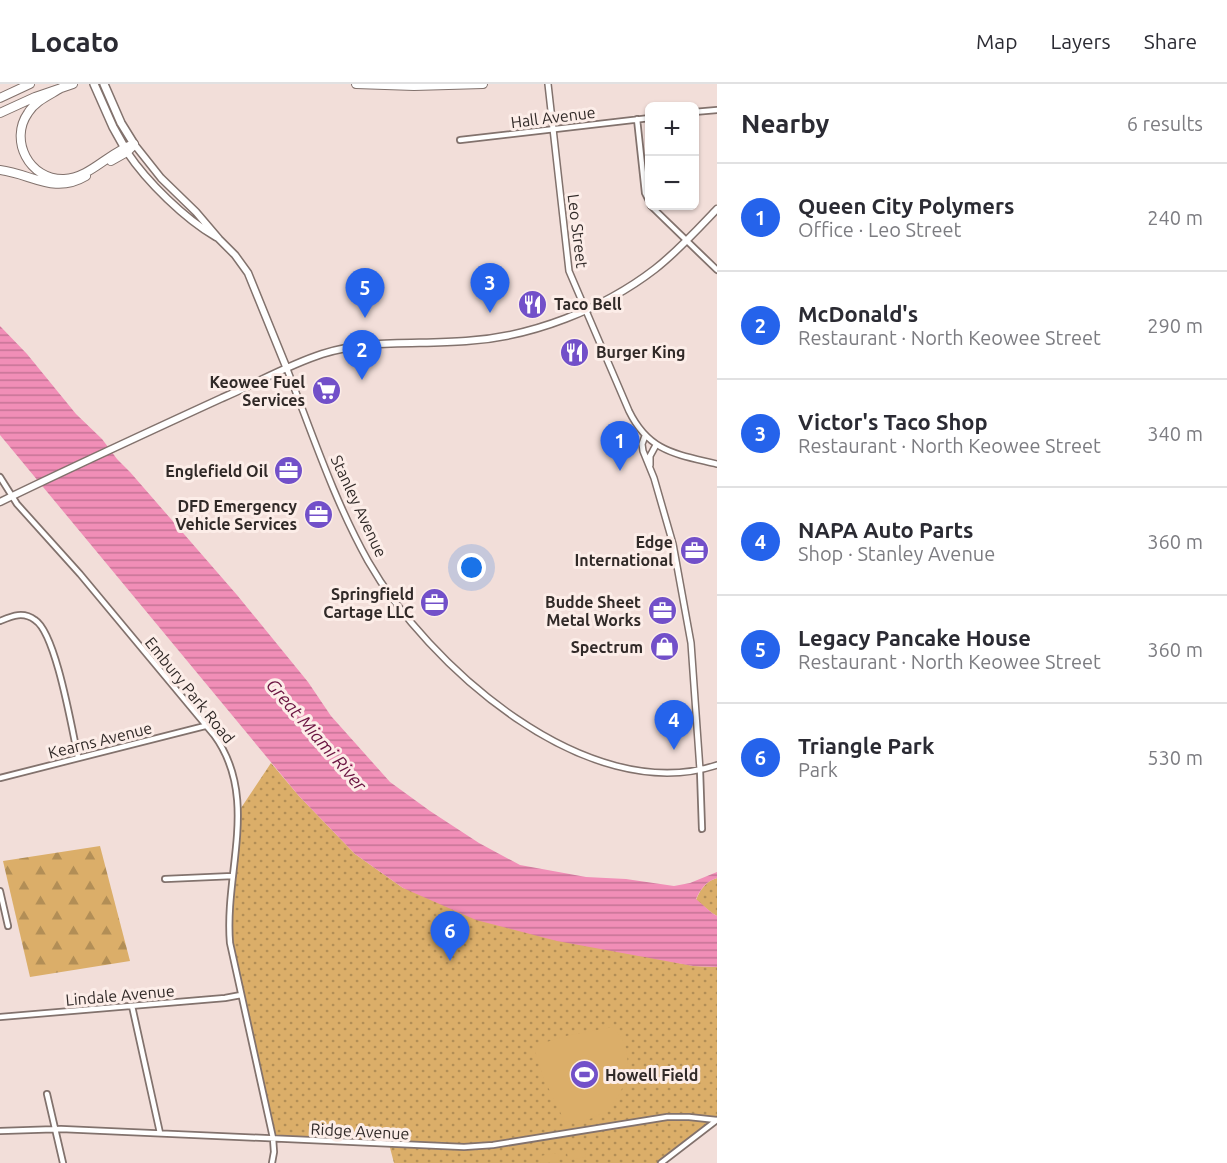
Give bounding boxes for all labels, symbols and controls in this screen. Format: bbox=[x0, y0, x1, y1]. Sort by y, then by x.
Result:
text: Locato bbox=[30, 26, 119, 57]
text: Map bbox=[976, 29, 1017, 53]
text: Layers bbox=[1050, 29, 1111, 53]
text: Share bbox=[1144, 29, 1197, 53]
map controls bbox=[645, 102, 699, 210]
button: + bbox=[645, 102, 699, 156]
street label: Hall Avenue bbox=[510, 103, 596, 131]
text: Nearby bbox=[741, 109, 829, 138]
text: 6 results bbox=[1127, 112, 1203, 135]
button: − bbox=[645, 156, 699, 210]
street label: Leo Street bbox=[565, 193, 592, 270]
text: Queen City Polymers bbox=[798, 193, 1014, 218]
text: 1 bbox=[755, 206, 766, 229]
text: 240 m bbox=[1147, 206, 1203, 229]
text: Office · Leo Street bbox=[798, 218, 961, 241]
pin: 3 bbox=[470, 264, 510, 313]
pin: 5 bbox=[346, 268, 385, 318]
restaurant icon: Taco Bell bbox=[517, 288, 549, 320]
place label: Taco Bell bbox=[554, 295, 622, 313]
text: McDonald's bbox=[798, 301, 918, 326]
text: 2 bbox=[755, 314, 766, 337]
text: 290 m bbox=[1147, 314, 1203, 337]
text: Restaurant · North Keowee Street bbox=[798, 326, 1101, 349]
pin: 2 bbox=[342, 330, 382, 380]
restaurant icon: Burger King bbox=[559, 336, 591, 368]
place label: Burger King bbox=[596, 343, 686, 361]
place label: Keowee Fuel Services bbox=[209, 373, 305, 409]
supermarket icon: Keowee Fuel Services bbox=[310, 375, 342, 407]
text: Victor's Taco Shop bbox=[798, 409, 988, 434]
pin: 1 bbox=[600, 422, 640, 471]
text: 3 bbox=[755, 422, 766, 445]
text: 340 m bbox=[1147, 422, 1203, 445]
text: Restaurant · North Keowee Street bbox=[798, 434, 1101, 457]
street label: Stanley Avenue bbox=[328, 452, 390, 560]
office icon: Englefield Oil bbox=[273, 455, 305, 487]
place label: Englefield Oil bbox=[165, 462, 268, 480]
place label: DFD Emergency Vehicle Services bbox=[175, 497, 297, 533]
office icon: DFD Emergency Vehicle Services bbox=[302, 499, 334, 531]
text: NAPA Auto Parts bbox=[798, 517, 973, 542]
text: 4 bbox=[755, 530, 766, 553]
text: 360 m bbox=[1147, 530, 1203, 553]
place label: Edge International bbox=[574, 533, 673, 569]
office icon: Edge International bbox=[678, 535, 710, 567]
text: Shop · Stanley Avenue bbox=[798, 542, 995, 565]
your location bbox=[457, 553, 486, 582]
place label: Springfield Cartage LLC bbox=[323, 585, 414, 621]
office icon: Springfield Cartage LLC bbox=[419, 587, 451, 619]
place label: Budde Sheet Metal Works bbox=[545, 593, 641, 629]
office icon: Budde Sheet Metal Works bbox=[646, 595, 678, 627]
text: Legacy Pancake House bbox=[798, 625, 1031, 650]
shop icon: Spectrum bbox=[648, 631, 680, 663]
street label: Embury Park Road bbox=[142, 633, 238, 747]
place label: Spectrum bbox=[571, 638, 643, 656]
text: 5 bbox=[755, 638, 766, 661]
text: 360 m bbox=[1147, 638, 1203, 661]
text: Restaurant · North Keowee Street bbox=[798, 650, 1101, 673]
water label: Great Miami River bbox=[263, 674, 372, 795]
pin: 4 bbox=[654, 700, 694, 750]
street label: Kearns Avenue bbox=[46, 718, 154, 762]
text: Triangle Park bbox=[798, 733, 934, 758]
text: 6 bbox=[755, 746, 766, 769]
text: 530 m bbox=[1147, 746, 1203, 769]
text: Park bbox=[798, 758, 838, 781]
pin: 6 bbox=[430, 912, 470, 961]
street label: Lindale Avenue bbox=[65, 981, 175, 1009]
sports icon: Howell Field bbox=[568, 1059, 600, 1091]
place label: Howell Field bbox=[605, 1066, 698, 1084]
street label: Ridge Avenue bbox=[310, 1119, 410, 1143]

